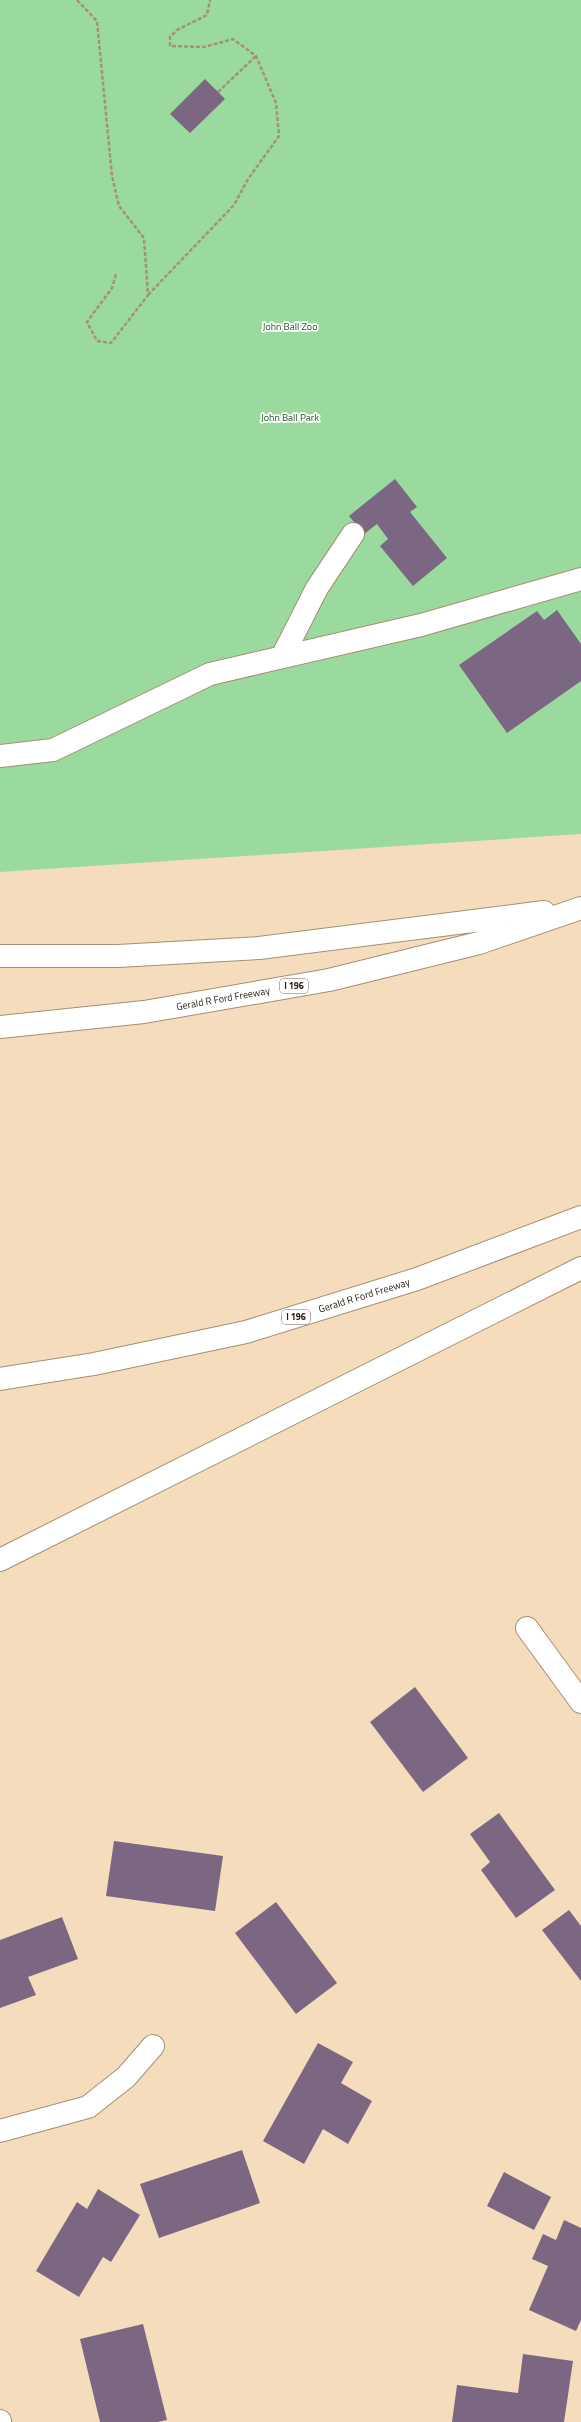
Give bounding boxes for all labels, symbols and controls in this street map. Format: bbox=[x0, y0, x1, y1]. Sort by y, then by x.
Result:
park label: John Ball Zoo bbox=[263, 319, 317, 334]
park label: John Ball Park bbox=[261, 410, 319, 425]
road number: I 196 bbox=[280, 979, 308, 993]
street label: Gerald R Ford Freeway bbox=[175, 983, 271, 1014]
street label: Gerald R Ford Freeway bbox=[317, 1274, 412, 1317]
road number: I 196 bbox=[282, 1310, 310, 1324]

